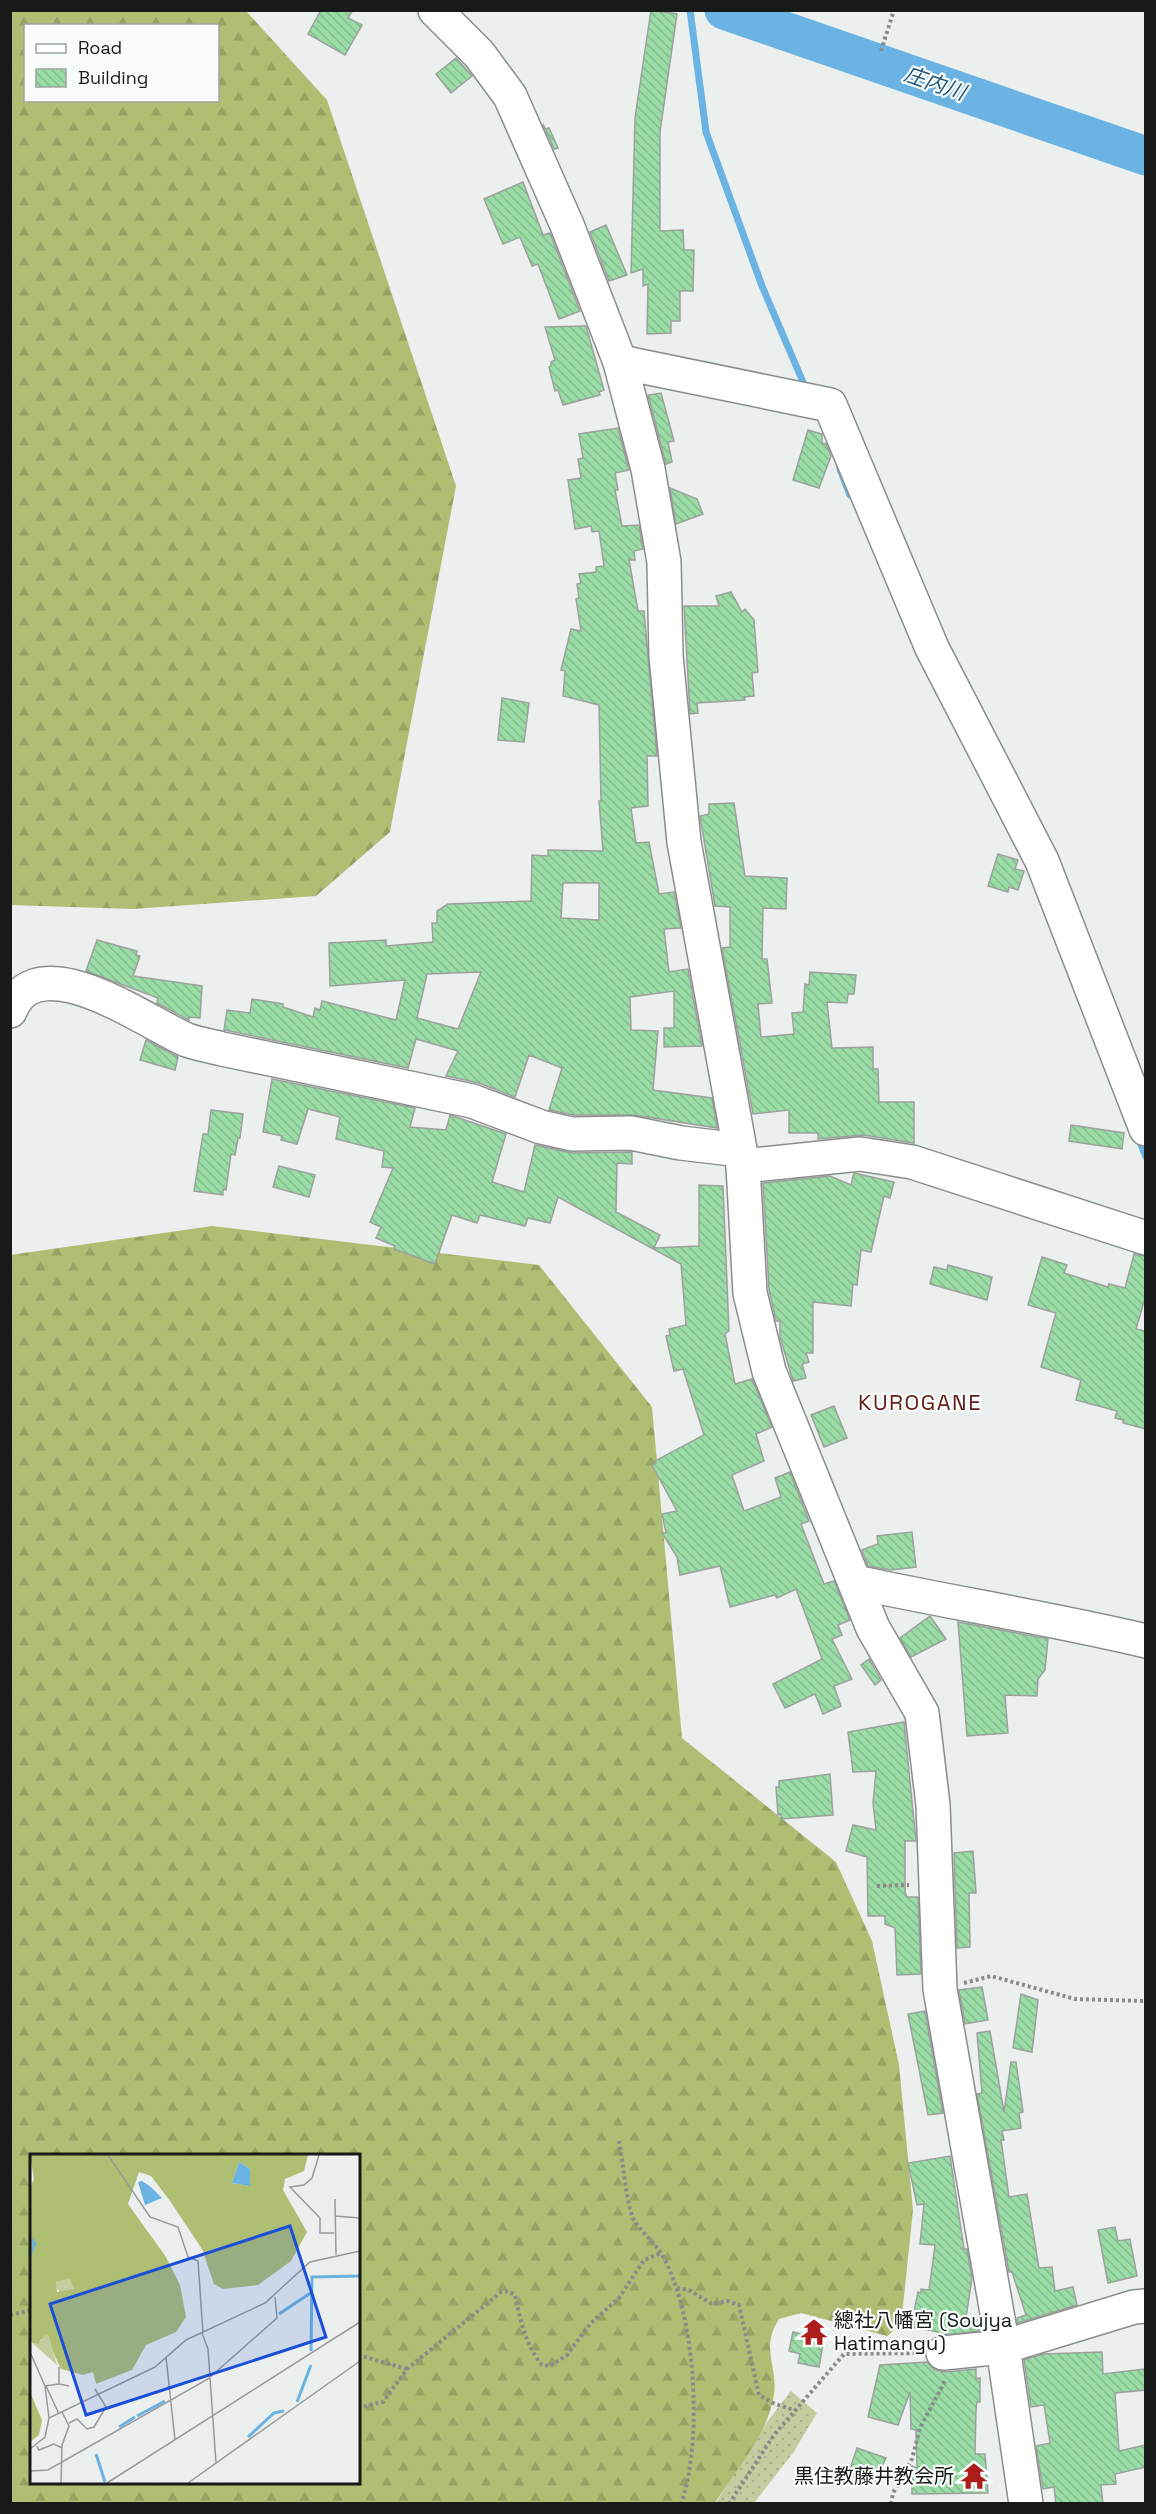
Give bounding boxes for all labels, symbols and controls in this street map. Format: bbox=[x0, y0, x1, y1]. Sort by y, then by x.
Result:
legend bbox=[24, 24, 219, 102]
text: Road bbox=[78, 36, 122, 59]
water label: 庄内川 bbox=[901, 60, 971, 107]
text: Building bbox=[78, 66, 148, 89]
district label: KUROGANE bbox=[858, 1388, 982, 1416]
inset map bbox=[30, 2154, 360, 2484]
place label: 總社八幡宮 (Soujya Hatimangu) bbox=[834, 2307, 1012, 2356]
temple icon: 總社八幡宮 (Soujya Hatimangu) bbox=[799, 2317, 829, 2347]
temple icon: 黒住教藤井教会所 bbox=[959, 2461, 989, 2491]
place label: 黒住教藤井教会所 bbox=[794, 2463, 954, 2489]

